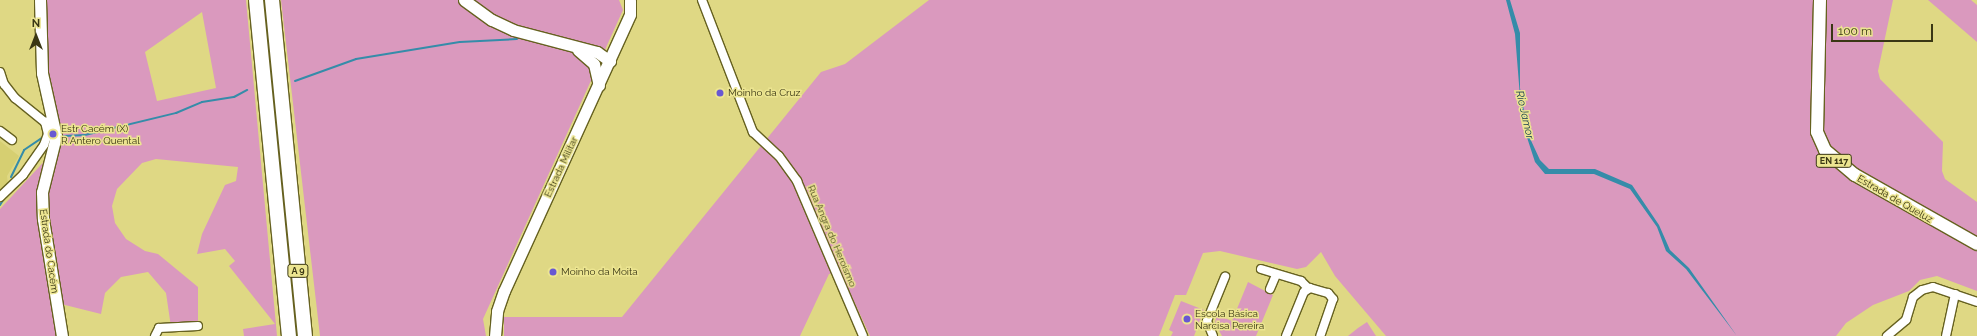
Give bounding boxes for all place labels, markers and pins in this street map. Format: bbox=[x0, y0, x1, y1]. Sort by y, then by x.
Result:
place label: Moinho da Cruz bbox=[728, 87, 800, 99]
marker: Moinho da Cruz bbox=[715, 88, 725, 98]
place label: Estr Cacém (X) R Antero Quental bbox=[61, 122, 140, 146]
marker: Estr Cacém (X) R Antero Quental bbox=[48, 129, 58, 139]
place label: Moinho da Moita bbox=[561, 266, 638, 278]
marker: Moinho da Moita bbox=[548, 267, 558, 277]
place label: Escola Básica Narcisa Pereira bbox=[1195, 307, 1264, 330]
marker: Escola Básica Narcisa Pereira bbox=[1182, 314, 1192, 324]

